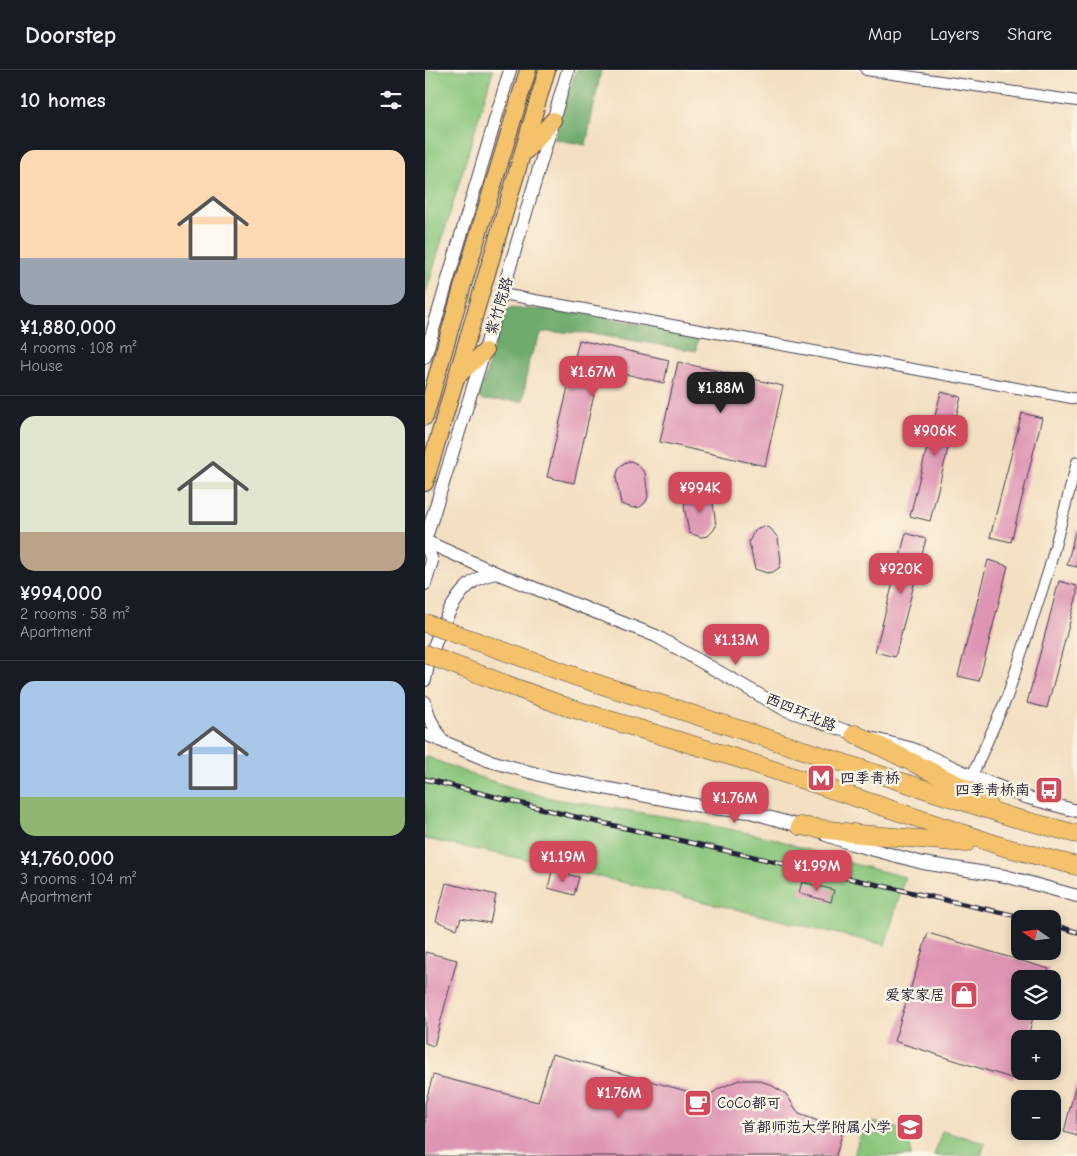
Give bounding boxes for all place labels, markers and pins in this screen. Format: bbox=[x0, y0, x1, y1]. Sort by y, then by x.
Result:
pin: ¥1.67M bbox=[552, 356, 634, 398]
pin: ¥1.88M bbox=[680, 372, 762, 414]
pin: ¥906K bbox=[900, 414, 970, 457]
pin: ¥994K bbox=[665, 472, 735, 514]
pin: ¥920K bbox=[866, 552, 936, 595]
pin: ¥1.13M bbox=[695, 624, 777, 666]
metro station icon: 四季青桥 bbox=[806, 763, 836, 793]
place label: 四季青桥 bbox=[840, 769, 900, 787]
bus stop icon: 四季青桥南 bbox=[1034, 775, 1064, 805]
place label: 四季青桥南 bbox=[955, 781, 1030, 799]
pin: ¥1.76M bbox=[694, 782, 776, 824]
pin: ¥1.19M bbox=[522, 840, 604, 883]
pin: ¥1.99M bbox=[776, 850, 858, 892]
shop icon: 爱家家居 bbox=[949, 980, 979, 1010]
place label: 爱家家居 bbox=[885, 986, 945, 1004]
pin: ¥1.76M bbox=[578, 1076, 660, 1119]
cafe icon: CoCo都可 bbox=[683, 1088, 713, 1118]
place label: CoCo都可 bbox=[717, 1094, 781, 1112]
school or university icon: 首都师范大学附属小学 bbox=[895, 1112, 925, 1142]
place label: 首都师范大学附属小学 bbox=[741, 1118, 891, 1136]

